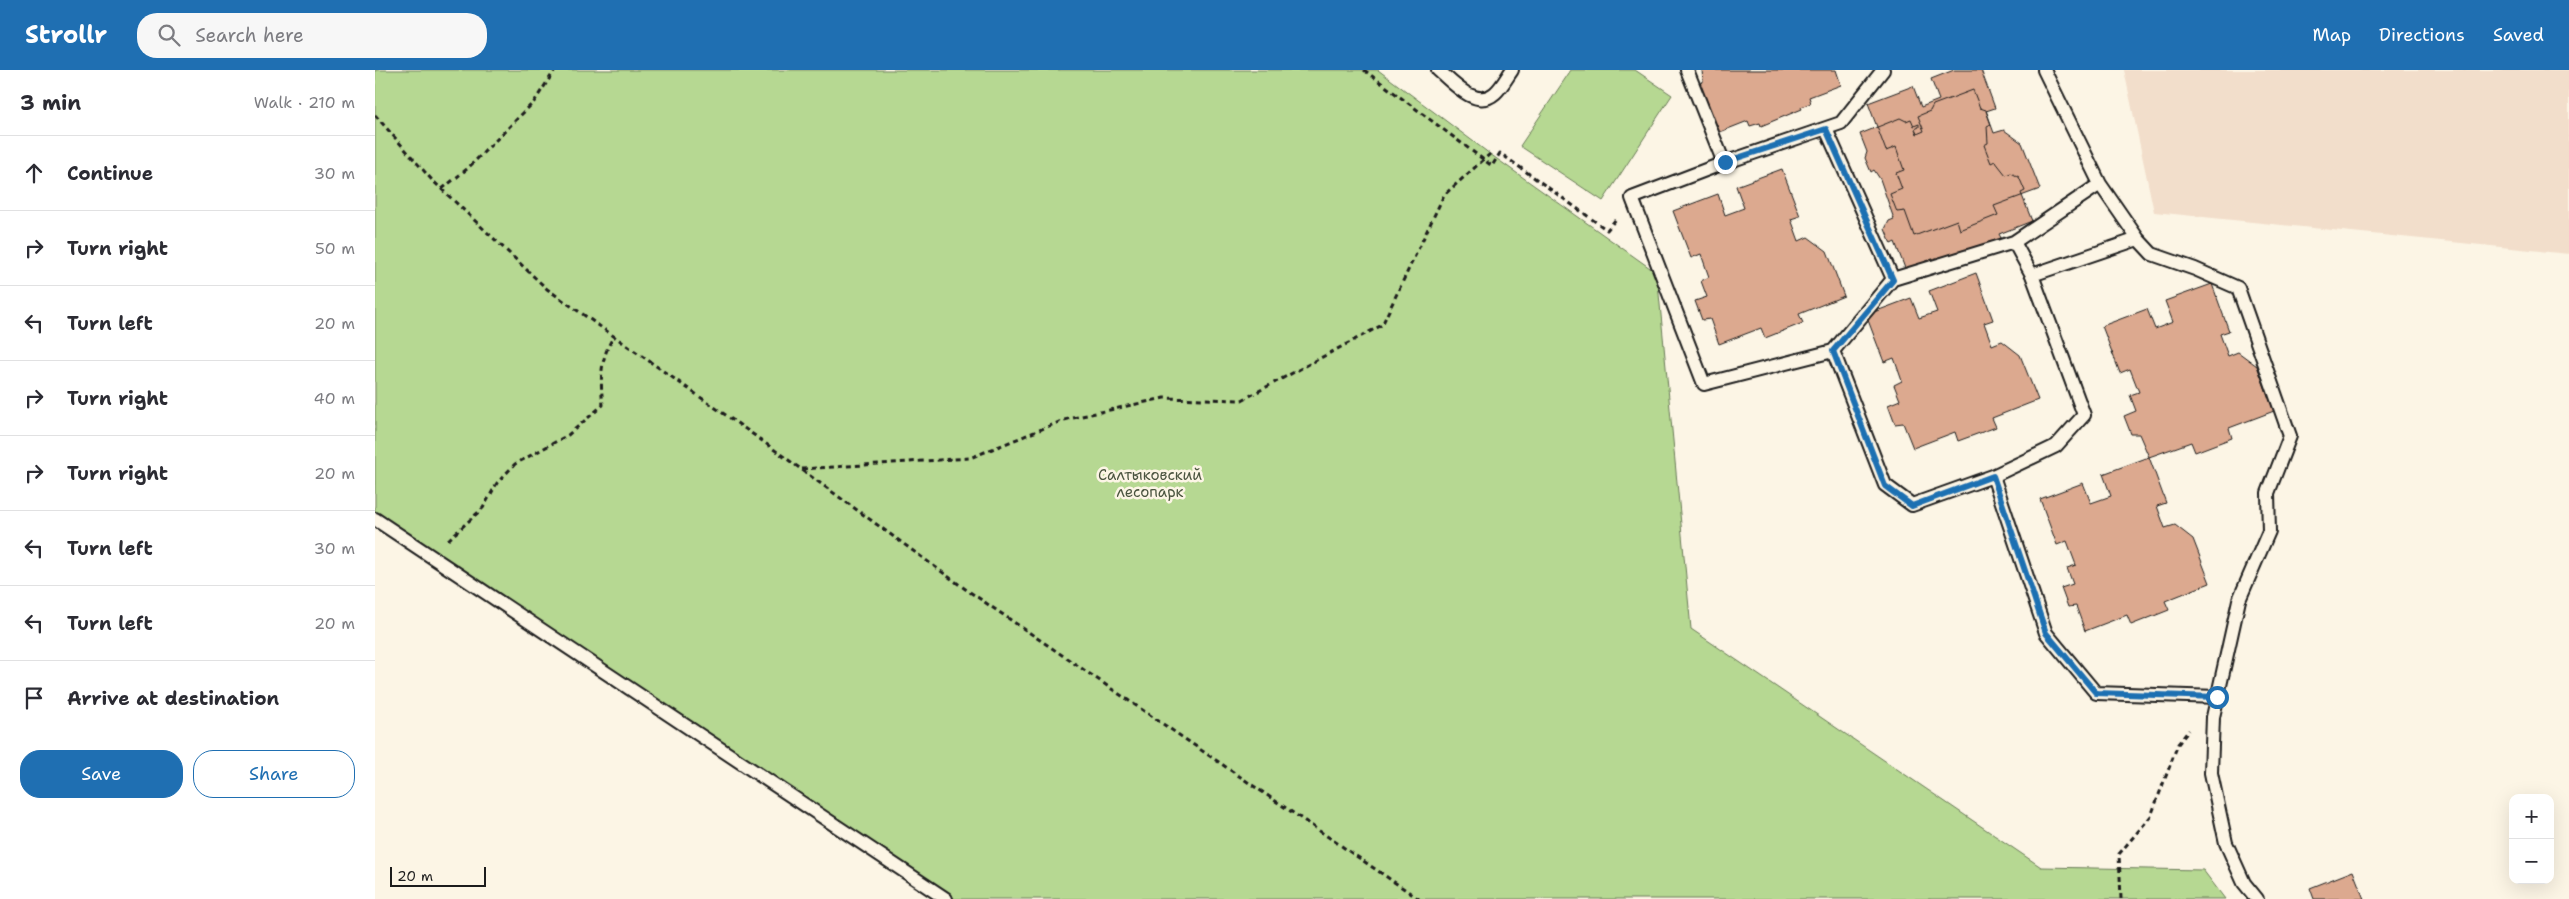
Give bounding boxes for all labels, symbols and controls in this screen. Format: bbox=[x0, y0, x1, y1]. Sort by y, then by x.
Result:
search box bbox=[137, 13, 487, 58]
text: Strollr bbox=[25, 19, 107, 51]
icon: search bbox=[155, 21, 183, 49]
text: Search here bbox=[195, 23, 304, 48]
text: Map bbox=[2313, 23, 2351, 47]
text: Directions bbox=[2379, 23, 2465, 47]
text: Saved bbox=[2493, 23, 2544, 47]
text: 3 min bbox=[20, 89, 81, 117]
text: Walk · 210 m bbox=[254, 92, 355, 113]
route end bbox=[1714, 151, 1737, 174]
icon: ahead bbox=[20, 159, 48, 187]
text: Continue bbox=[67, 161, 153, 186]
text: 30 m bbox=[314, 163, 355, 184]
icon: right bbox=[20, 234, 48, 262]
text: Turn right bbox=[67, 236, 168, 261]
text: 50 m bbox=[315, 238, 355, 259]
icon: left bbox=[20, 309, 48, 337]
text: Turn left bbox=[67, 311, 153, 336]
text: 20 m bbox=[314, 313, 355, 334]
icon: right bbox=[20, 384, 48, 412]
text: Turn right bbox=[67, 386, 168, 411]
text: 40 m bbox=[313, 388, 355, 409]
icon: right bbox=[20, 459, 48, 487]
text: Turn right bbox=[67, 461, 168, 486]
text: 20 m bbox=[314, 463, 355, 484]
park label: Салтыковский лесопарк bbox=[1098, 465, 1202, 502]
icon: left bbox=[20, 534, 48, 562]
text: Turn left bbox=[67, 536, 153, 561]
text: 30 m bbox=[314, 538, 355, 559]
icon: left bbox=[20, 609, 48, 637]
text: Turn left bbox=[67, 611, 153, 636]
text: 20 m bbox=[314, 613, 355, 634]
icon: arrive bbox=[20, 684, 48, 712]
text: Arrive at destination bbox=[67, 686, 279, 711]
route start bbox=[2206, 686, 2229, 709]
button: Save bbox=[20, 750, 183, 798]
button: Share bbox=[193, 750, 355, 798]
map controls bbox=[2509, 794, 2554, 884]
button: + bbox=[2509, 794, 2554, 839]
button: − bbox=[2509, 839, 2554, 884]
scale bar bbox=[390, 864, 486, 887]
text: 20 m bbox=[397, 867, 433, 885]

